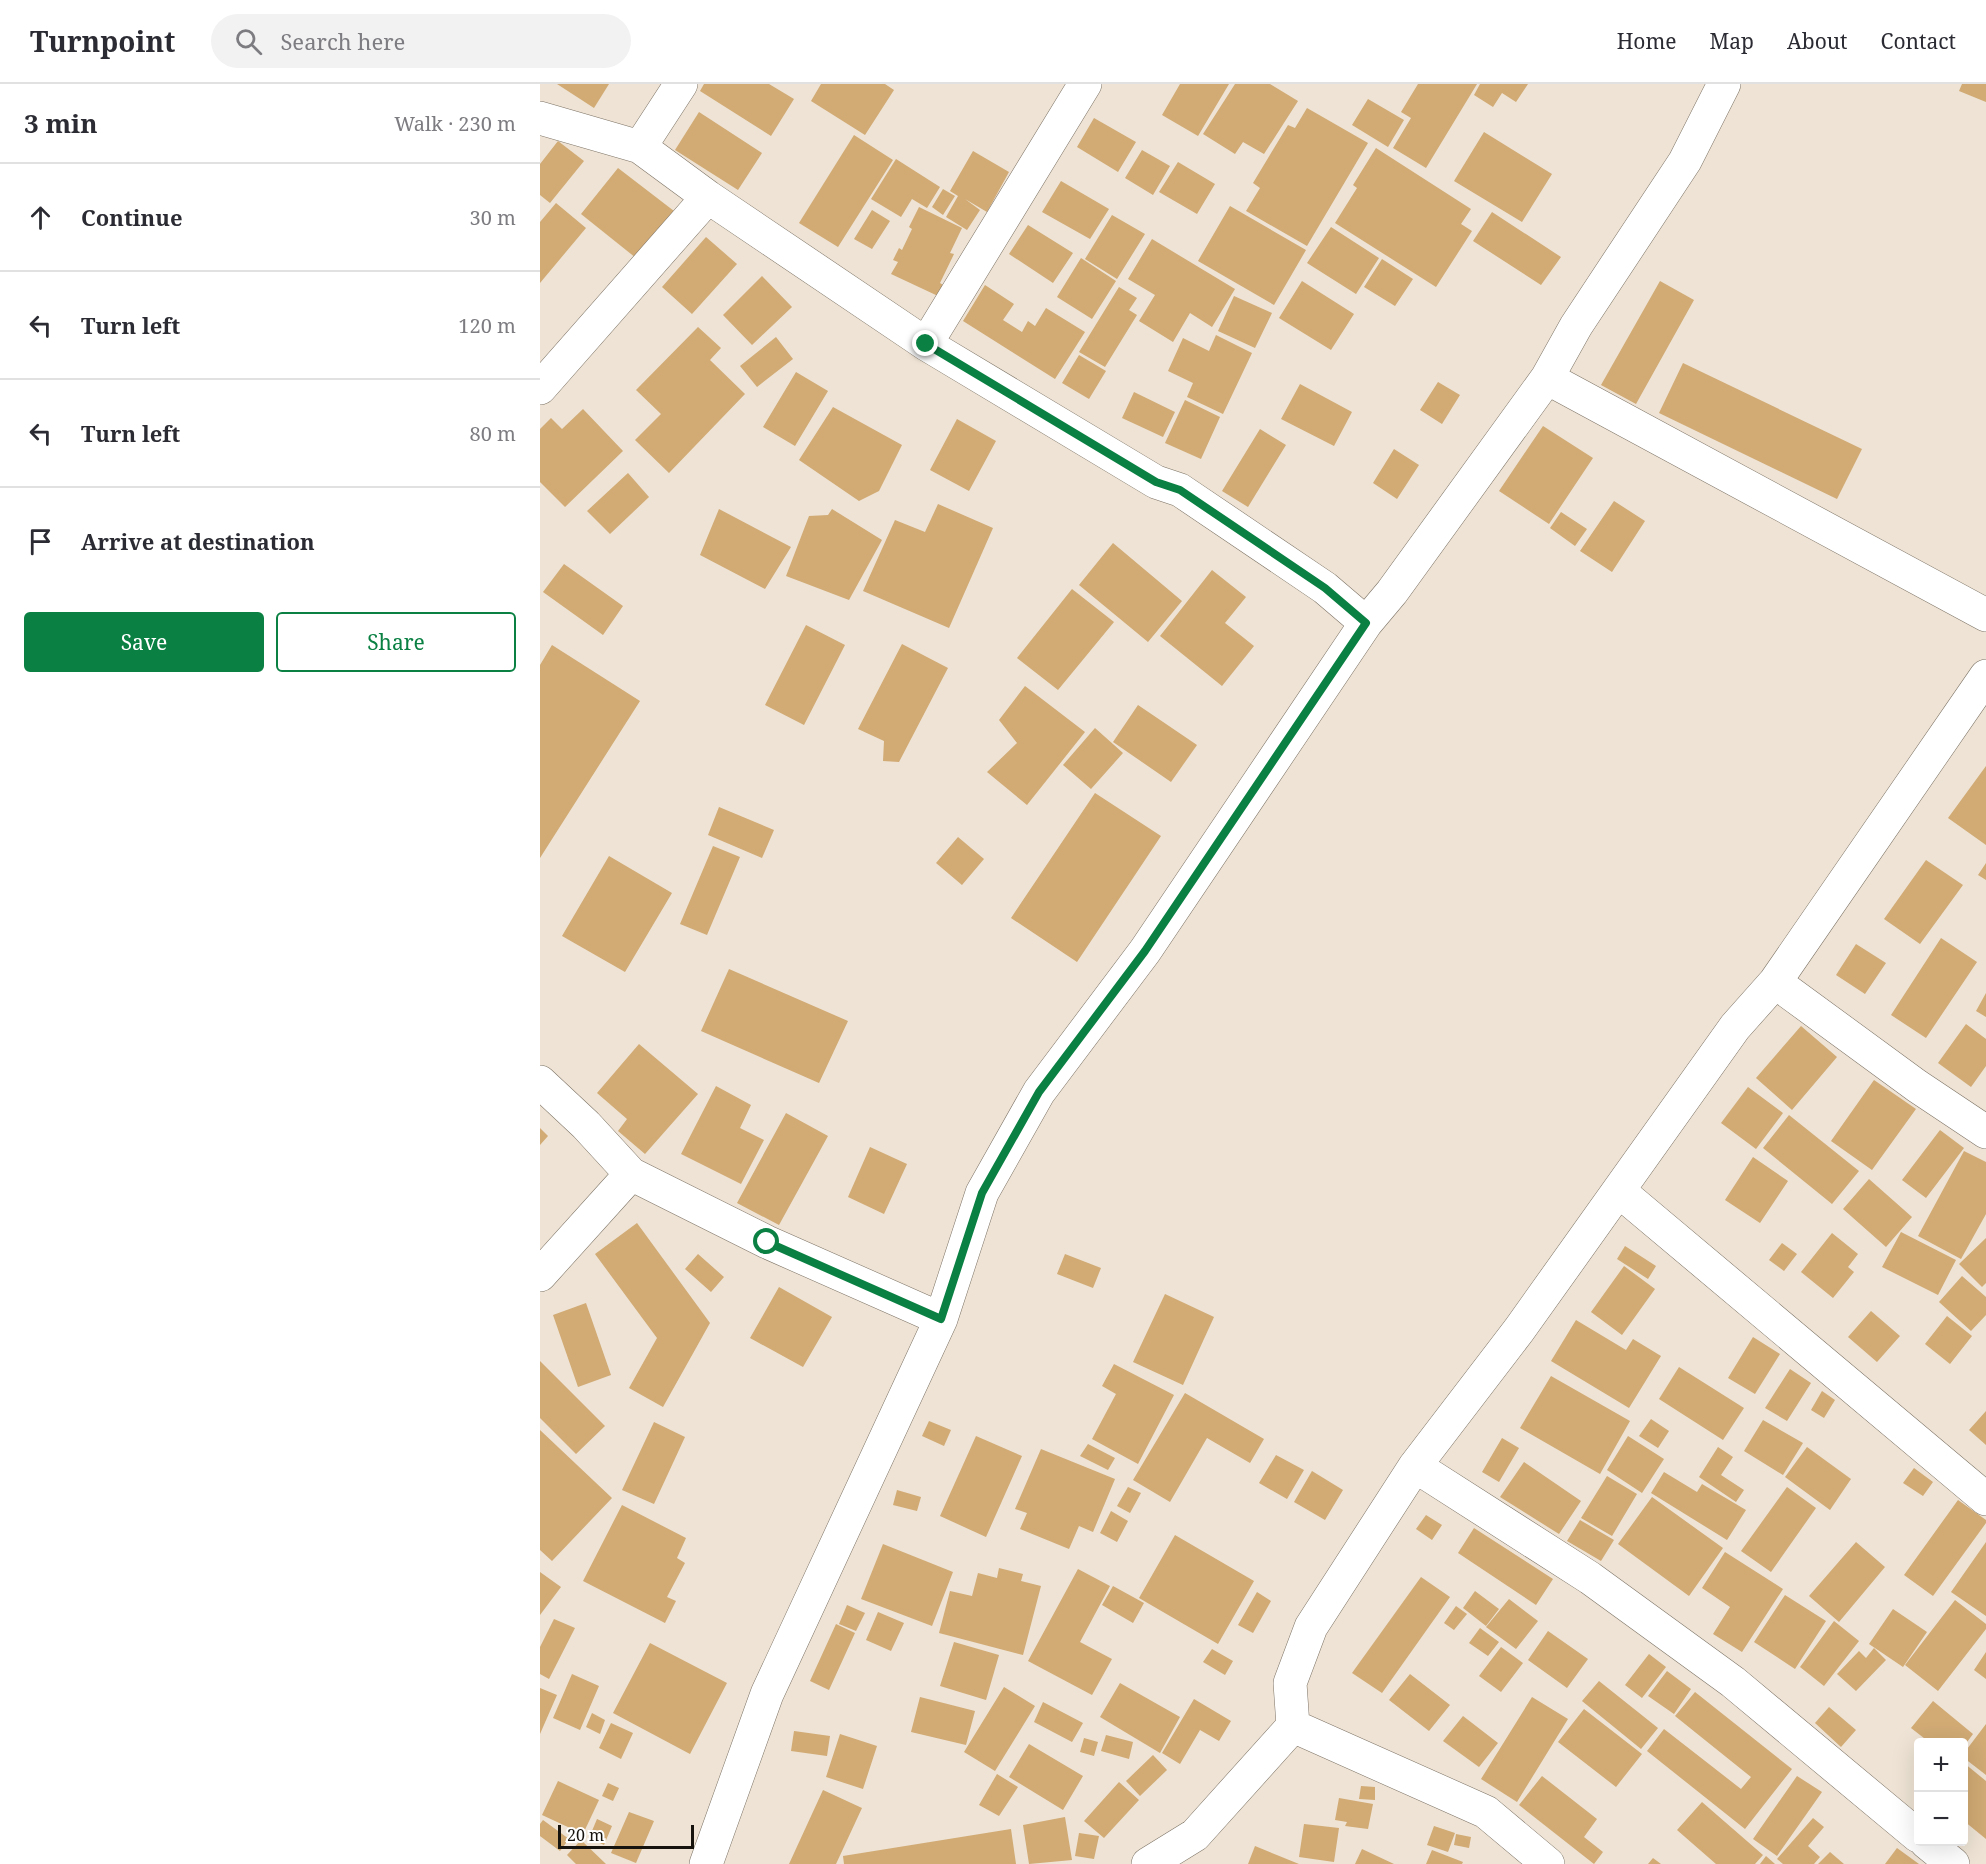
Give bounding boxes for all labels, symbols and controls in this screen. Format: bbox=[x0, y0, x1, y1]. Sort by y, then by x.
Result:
search box bbox=[211, 14, 631, 68]
text: Turnpoint bbox=[30, 22, 175, 60]
icon: search bbox=[232, 25, 265, 58]
text: Search here bbox=[280, 26, 405, 56]
text: Home bbox=[1617, 27, 1677, 55]
text: Map bbox=[1710, 27, 1754, 55]
text: About bbox=[1787, 27, 1848, 55]
text: Contact bbox=[1881, 27, 1956, 55]
text: 3 min bbox=[24, 105, 98, 141]
text: Walk · 230 m bbox=[394, 110, 516, 137]
icon: ahead bbox=[24, 201, 57, 234]
text: Continue bbox=[81, 202, 183, 232]
text: 30 m bbox=[470, 204, 516, 231]
icon: left bbox=[24, 309, 57, 342]
text: Turn left bbox=[81, 310, 180, 340]
text: 120 m bbox=[458, 312, 516, 339]
route end bbox=[912, 330, 938, 356]
icon: left bbox=[24, 417, 57, 450]
text: Turn left bbox=[81, 418, 180, 448]
text: 80 m bbox=[470, 420, 516, 447]
icon: arrive bbox=[24, 525, 57, 558]
text: Arrive at destination bbox=[81, 526, 315, 556]
button: Save bbox=[24, 612, 264, 672]
button: Share bbox=[276, 612, 516, 672]
route start bbox=[753, 1228, 779, 1254]
map controls bbox=[1914, 1738, 1968, 1846]
button: + bbox=[1914, 1738, 1968, 1792]
button: − bbox=[1914, 1792, 1968, 1846]
scale bar bbox=[558, 1822, 694, 1850]
text: 20 m bbox=[567, 1824, 604, 1846]

